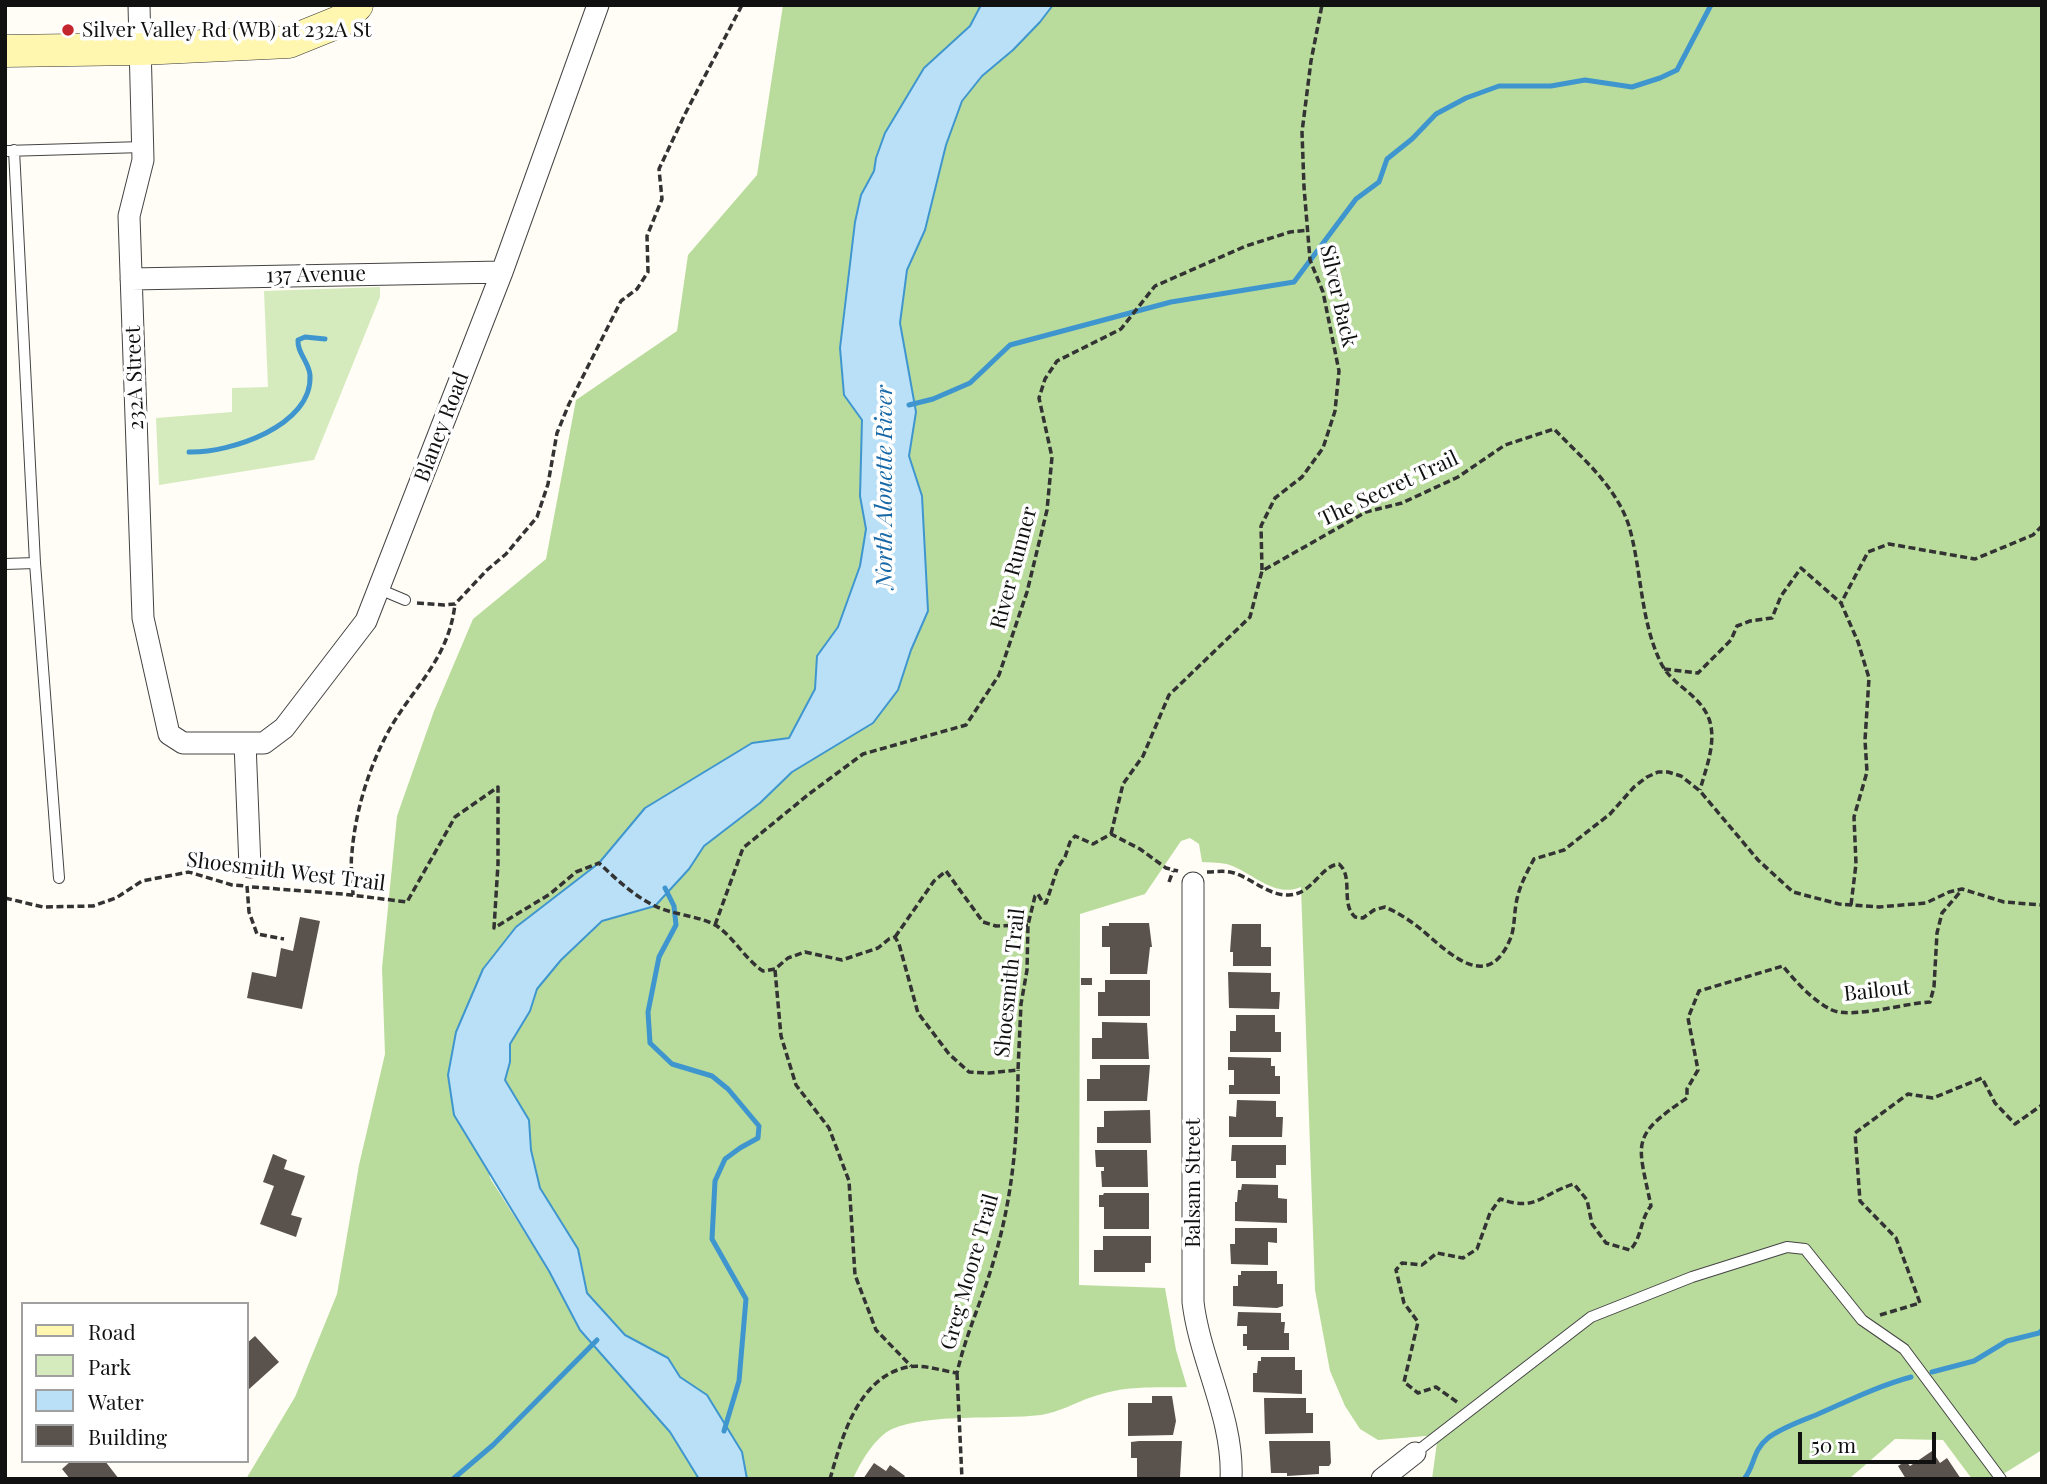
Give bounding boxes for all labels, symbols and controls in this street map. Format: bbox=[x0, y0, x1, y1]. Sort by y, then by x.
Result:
place label: Silver Valley Rd (WB) at 232A St bbox=[82, 17, 371, 43]
marker: Silver Valley Rd (WB) at 232A St bbox=[60, 22, 76, 38]
street label: Silver Back bbox=[1314, 242, 1362, 350]
street label: 137 Avenue bbox=[266, 262, 366, 288]
street label: 232A Street bbox=[121, 325, 149, 431]
street label: Blaney Road bbox=[409, 368, 475, 486]
water label: North Alouette River bbox=[871, 385, 899, 589]
street label: The Secret Trail bbox=[1315, 446, 1463, 532]
street label: River Runner bbox=[986, 504, 1042, 632]
street label: Shoesmith West Trail bbox=[185, 847, 387, 897]
street label: Shoesmith Trail bbox=[990, 907, 1030, 1059]
street label: Bailout bbox=[1843, 975, 1911, 1007]
street label: Balsam Street bbox=[1180, 1118, 1206, 1248]
street label: Greg Moore Trail bbox=[936, 1191, 1004, 1353]
legend bbox=[21, 1302, 248, 1463]
text: Road bbox=[88, 1317, 136, 1345]
text: Park bbox=[88, 1352, 131, 1380]
text: Water bbox=[88, 1387, 144, 1415]
scale bar bbox=[1802, 1418, 1940, 1462]
text: Building bbox=[88, 1422, 167, 1450]
text: 50 m bbox=[1811, 1430, 1856, 1458]

